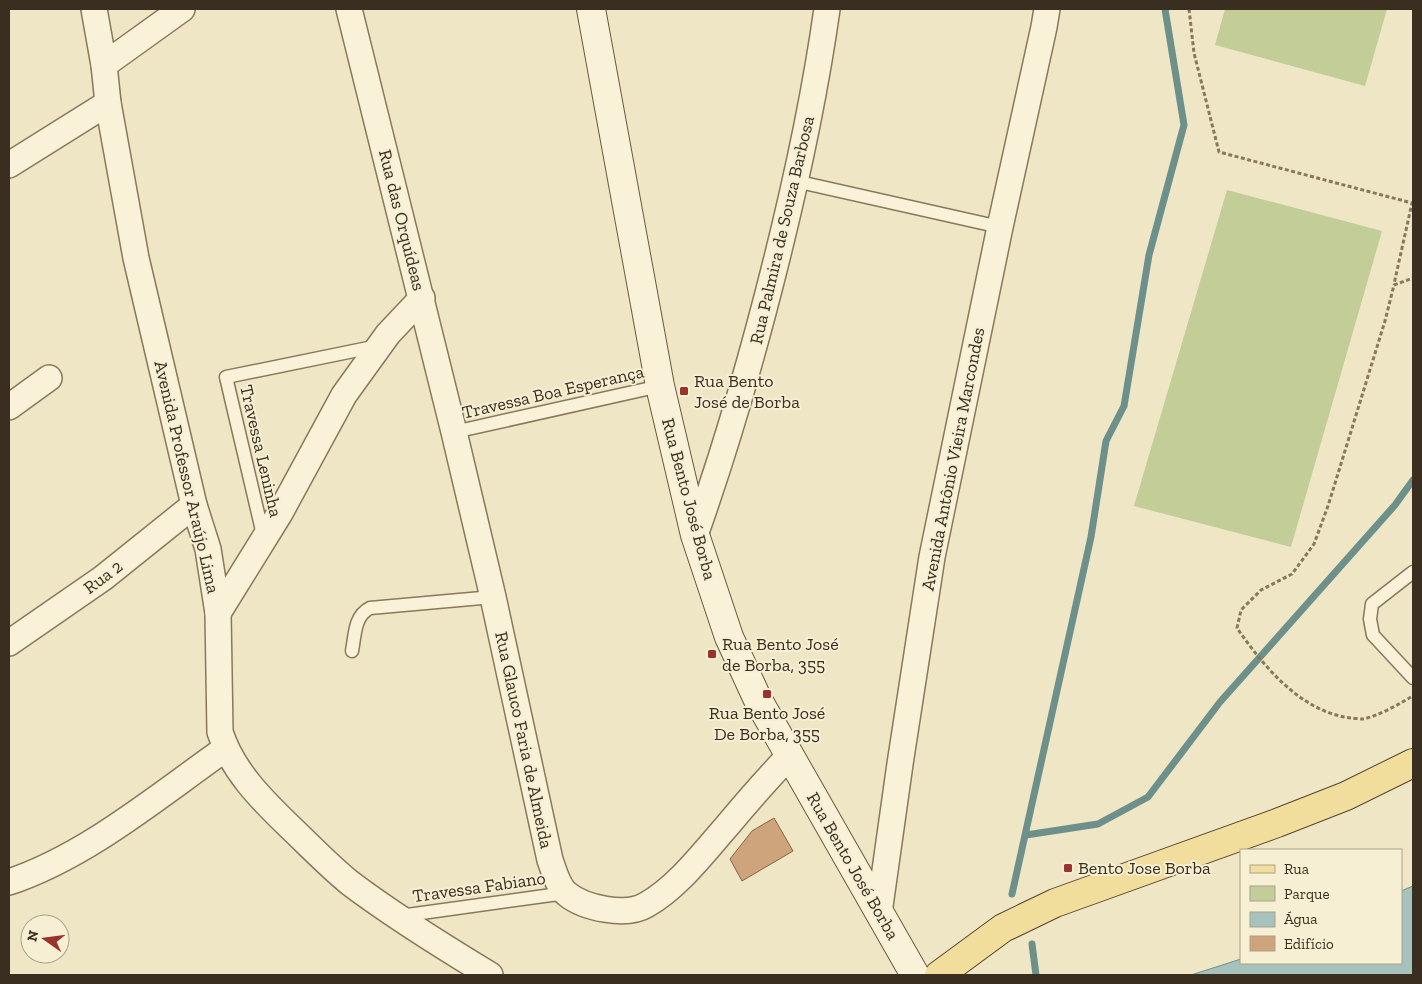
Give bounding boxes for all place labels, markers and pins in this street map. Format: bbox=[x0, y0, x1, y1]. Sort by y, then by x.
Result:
place label: Rua Bento José de Borba bbox=[694, 370, 800, 413]
marker: Rua Bento José de Borba bbox=[678, 385, 690, 397]
place label: Rua Bento José de Borba, 355 bbox=[722, 633, 839, 676]
marker: Rua Bento José de Borba, 355 bbox=[706, 648, 718, 660]
marker: Rua Bento José De Borba, 355 bbox=[761, 688, 773, 700]
place label: Rua Bento José De Borba, 355 bbox=[709, 702, 825, 745]
place label: Bento Jose Borba bbox=[1078, 857, 1211, 879]
marker: Bento Jose Borba bbox=[1062, 862, 1074, 874]

